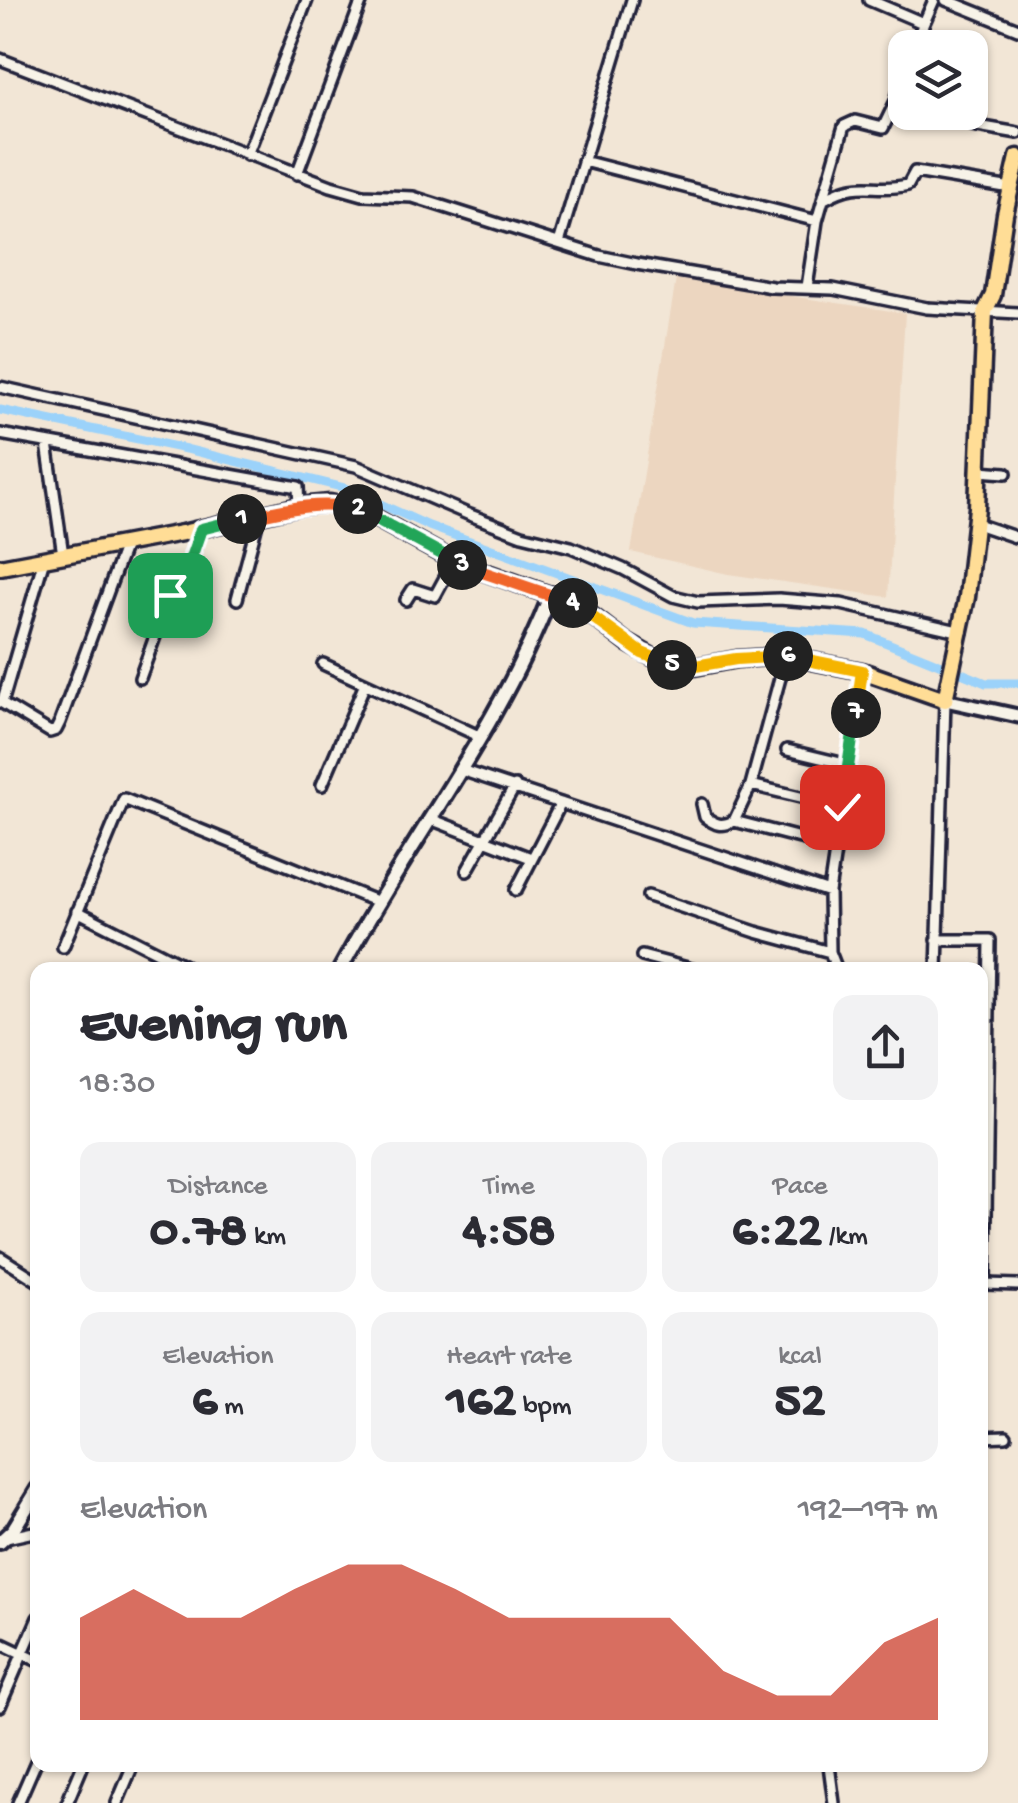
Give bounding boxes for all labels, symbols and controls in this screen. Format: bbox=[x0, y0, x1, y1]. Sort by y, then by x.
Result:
map controls bbox=[888, 30, 988, 130]
button: layers bbox=[888, 30, 988, 130]
pin: 2 bbox=[333, 484, 383, 534]
text: 2 bbox=[351, 492, 365, 525]
pin: 1 bbox=[217, 494, 267, 544]
text: 1 bbox=[236, 502, 248, 535]
pin: 3 bbox=[437, 540, 487, 590]
text: 3 bbox=[455, 548, 469, 581]
pin bbox=[128, 553, 213, 638]
icon: arrive bbox=[143, 568, 198, 623]
pin: 4 bbox=[548, 578, 598, 628]
text: 4 bbox=[566, 586, 580, 619]
pin: 6 bbox=[763, 631, 813, 681]
text: 6 bbox=[781, 639, 795, 672]
pin: 5 bbox=[647, 640, 697, 690]
text: 5 bbox=[665, 648, 679, 681]
pin: 7 bbox=[831, 688, 881, 738]
text: 7 bbox=[849, 696, 863, 729]
pin bbox=[800, 765, 885, 850]
icon: check bbox=[815, 780, 870, 835]
button: share bbox=[833, 995, 938, 1100]
text: Evening run bbox=[80, 996, 347, 1060]
text: 18:30 bbox=[80, 1066, 155, 1104]
text: Distance bbox=[169, 1171, 267, 1204]
text: Time bbox=[483, 1171, 535, 1204]
text: Pace bbox=[773, 1171, 827, 1204]
text: 0.78 bbox=[150, 1204, 247, 1263]
text: 4:58 bbox=[462, 1204, 556, 1263]
text: 6:22 bbox=[732, 1204, 822, 1263]
text: km bbox=[247, 1221, 286, 1254]
text: /km bbox=[822, 1221, 868, 1254]
text: Elevation bbox=[162, 1341, 274, 1374]
text: Heart rate bbox=[446, 1341, 572, 1374]
text: kcal bbox=[778, 1341, 822, 1374]
text: 6 bbox=[192, 1374, 217, 1433]
text: 162 bbox=[446, 1374, 516, 1433]
text: 52 bbox=[775, 1374, 825, 1433]
text: m bbox=[217, 1391, 244, 1424]
text: bpm bbox=[516, 1391, 572, 1424]
text: Elevation bbox=[80, 1492, 207, 1530]
text: 192–197 m bbox=[798, 1492, 938, 1530]

